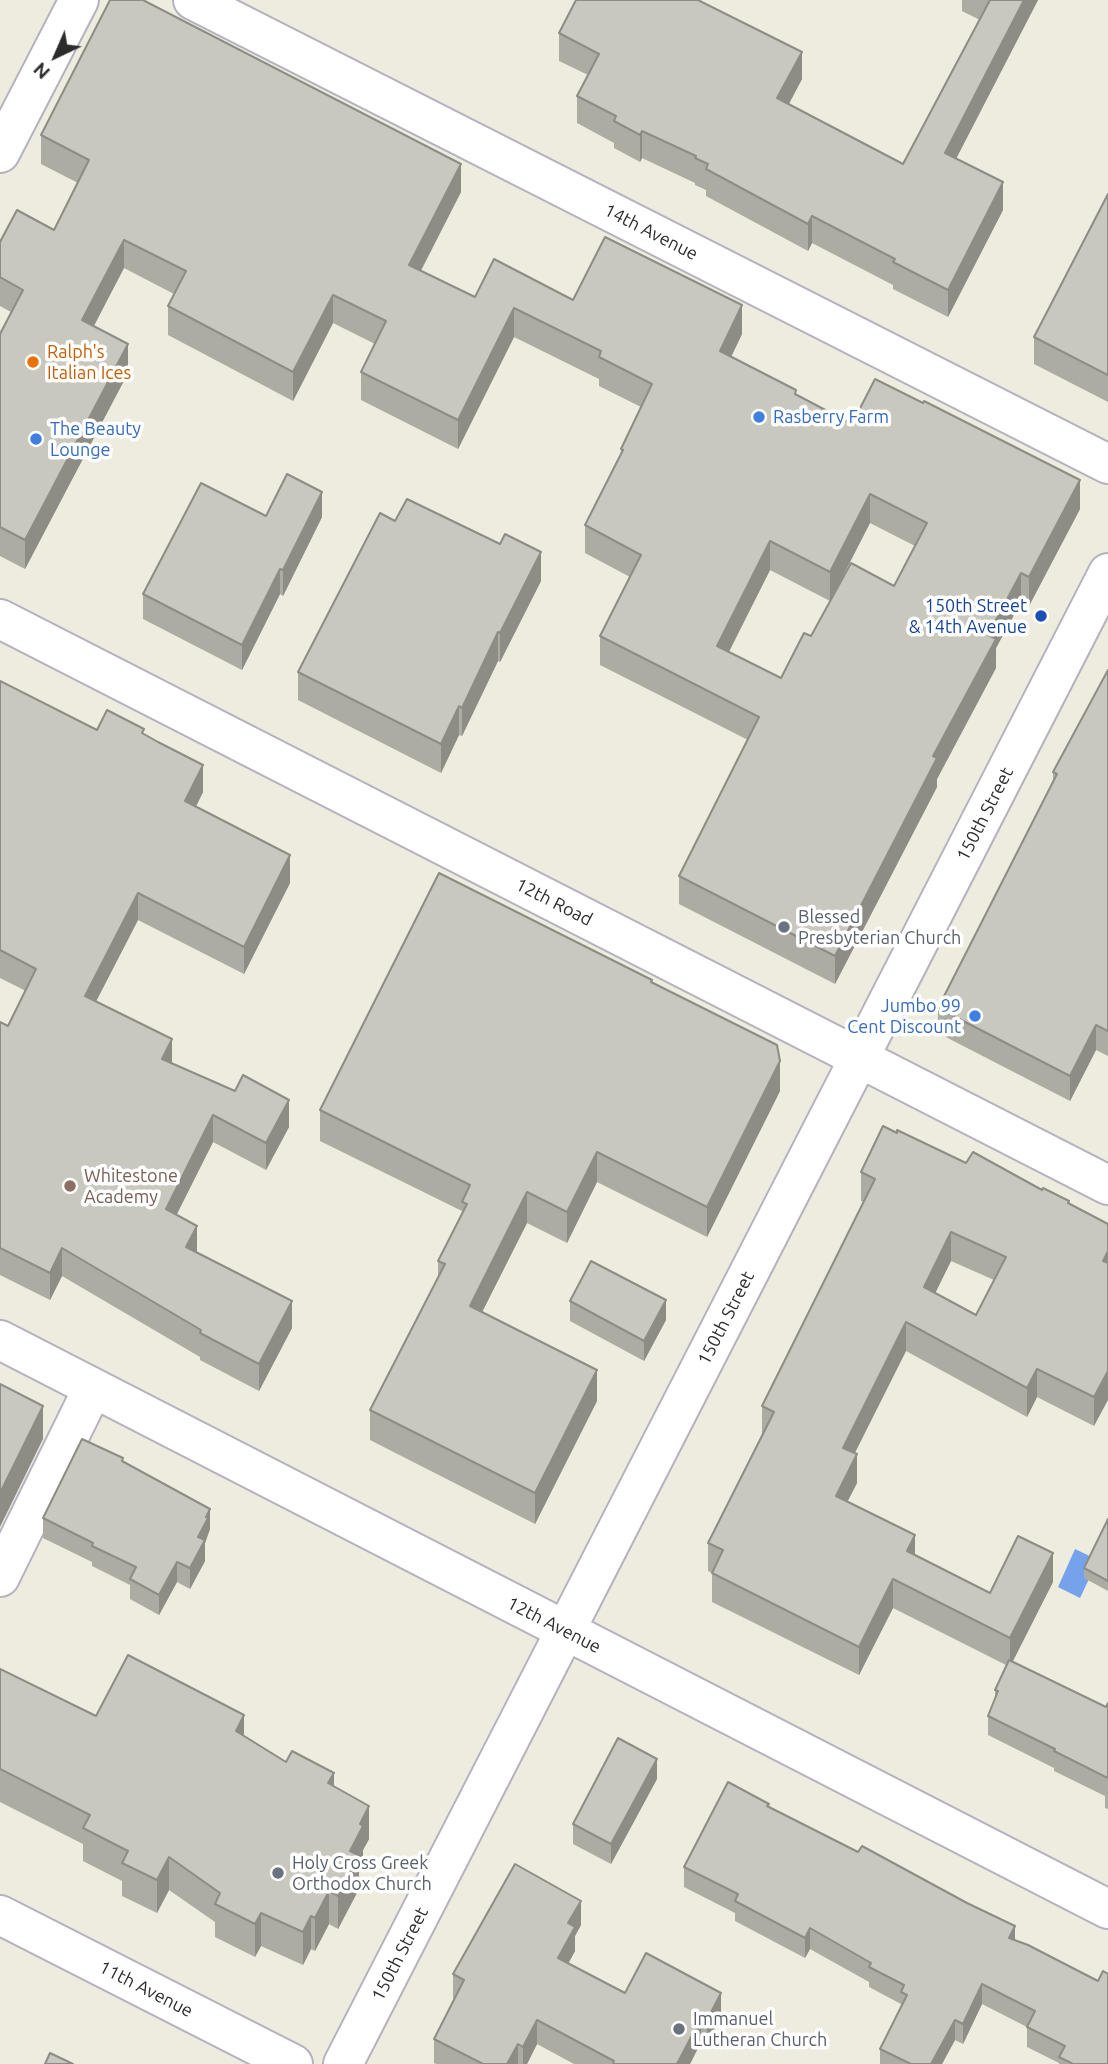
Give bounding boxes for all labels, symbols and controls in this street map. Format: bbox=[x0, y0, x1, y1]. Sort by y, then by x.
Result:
north arrow bbox=[21, 21, 91, 91]
text: N bbox=[29, 58, 54, 84]
street label: 14th Avenue bbox=[600, 199, 702, 265]
place label: Ralph's Italian Ices bbox=[47, 341, 131, 384]
marker: Ralph's Italian Ices bbox=[25, 354, 41, 370]
place label: Rasberry Farm bbox=[773, 406, 889, 428]
marker: Rasberry Farm bbox=[751, 409, 767, 425]
place label: The Beauty Lounge bbox=[50, 418, 141, 460]
marker: The Beauty Lounge bbox=[28, 431, 44, 447]
place label: 150th Street & 14th Avenue bbox=[909, 595, 1027, 638]
marker: 150th Street & 14th Avenue bbox=[1033, 608, 1049, 624]
street label: 150th Street bbox=[952, 764, 1018, 864]
street label: 12th Road bbox=[512, 873, 596, 931]
place label: Blessed Presbyterian Church bbox=[798, 906, 961, 948]
marker: Blessed Presbyterian Church bbox=[776, 919, 792, 935]
place label: Jumbo 99 Cent Discount bbox=[847, 995, 961, 1038]
marker: Jumbo 99 Cent Discount bbox=[967, 1008, 983, 1024]
place label: Whitestone Academy bbox=[84, 1165, 178, 1208]
marker: Whitestone Academy bbox=[62, 1178, 78, 1194]
street label: 150th Street bbox=[693, 1268, 759, 1368]
street label: 12th Avenue bbox=[503, 1592, 605, 1658]
place label: Holy Cross Greek Orthodox Church bbox=[292, 1852, 432, 1895]
marker: Holy Cross Greek Orthodox Church bbox=[270, 1865, 286, 1881]
street label: 150th Street bbox=[367, 1904, 433, 2004]
street label: 11th Avenue bbox=[95, 1956, 197, 2022]
place label: Immanuel Lutheran Church bbox=[693, 2008, 827, 2050]
marker: Immanuel Lutheran Church bbox=[671, 2021, 687, 2037]

